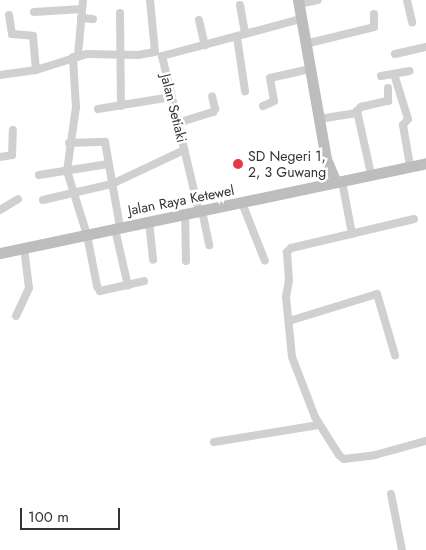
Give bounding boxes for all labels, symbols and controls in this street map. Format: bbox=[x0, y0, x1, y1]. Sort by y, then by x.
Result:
street label: Jalan Setiaki bbox=[157, 72, 191, 144]
place label: SD Negeri 1, 2, 3 Guwang bbox=[248, 148, 326, 180]
marker: SD Negeri 1, 2, 3 Guwang bbox=[232, 158, 244, 170]
street label: Jalan Raya Ketewel bbox=[126, 181, 236, 219]
scale bar bbox=[22, 498, 122, 530]
text: 100 m bbox=[28, 506, 69, 528]

